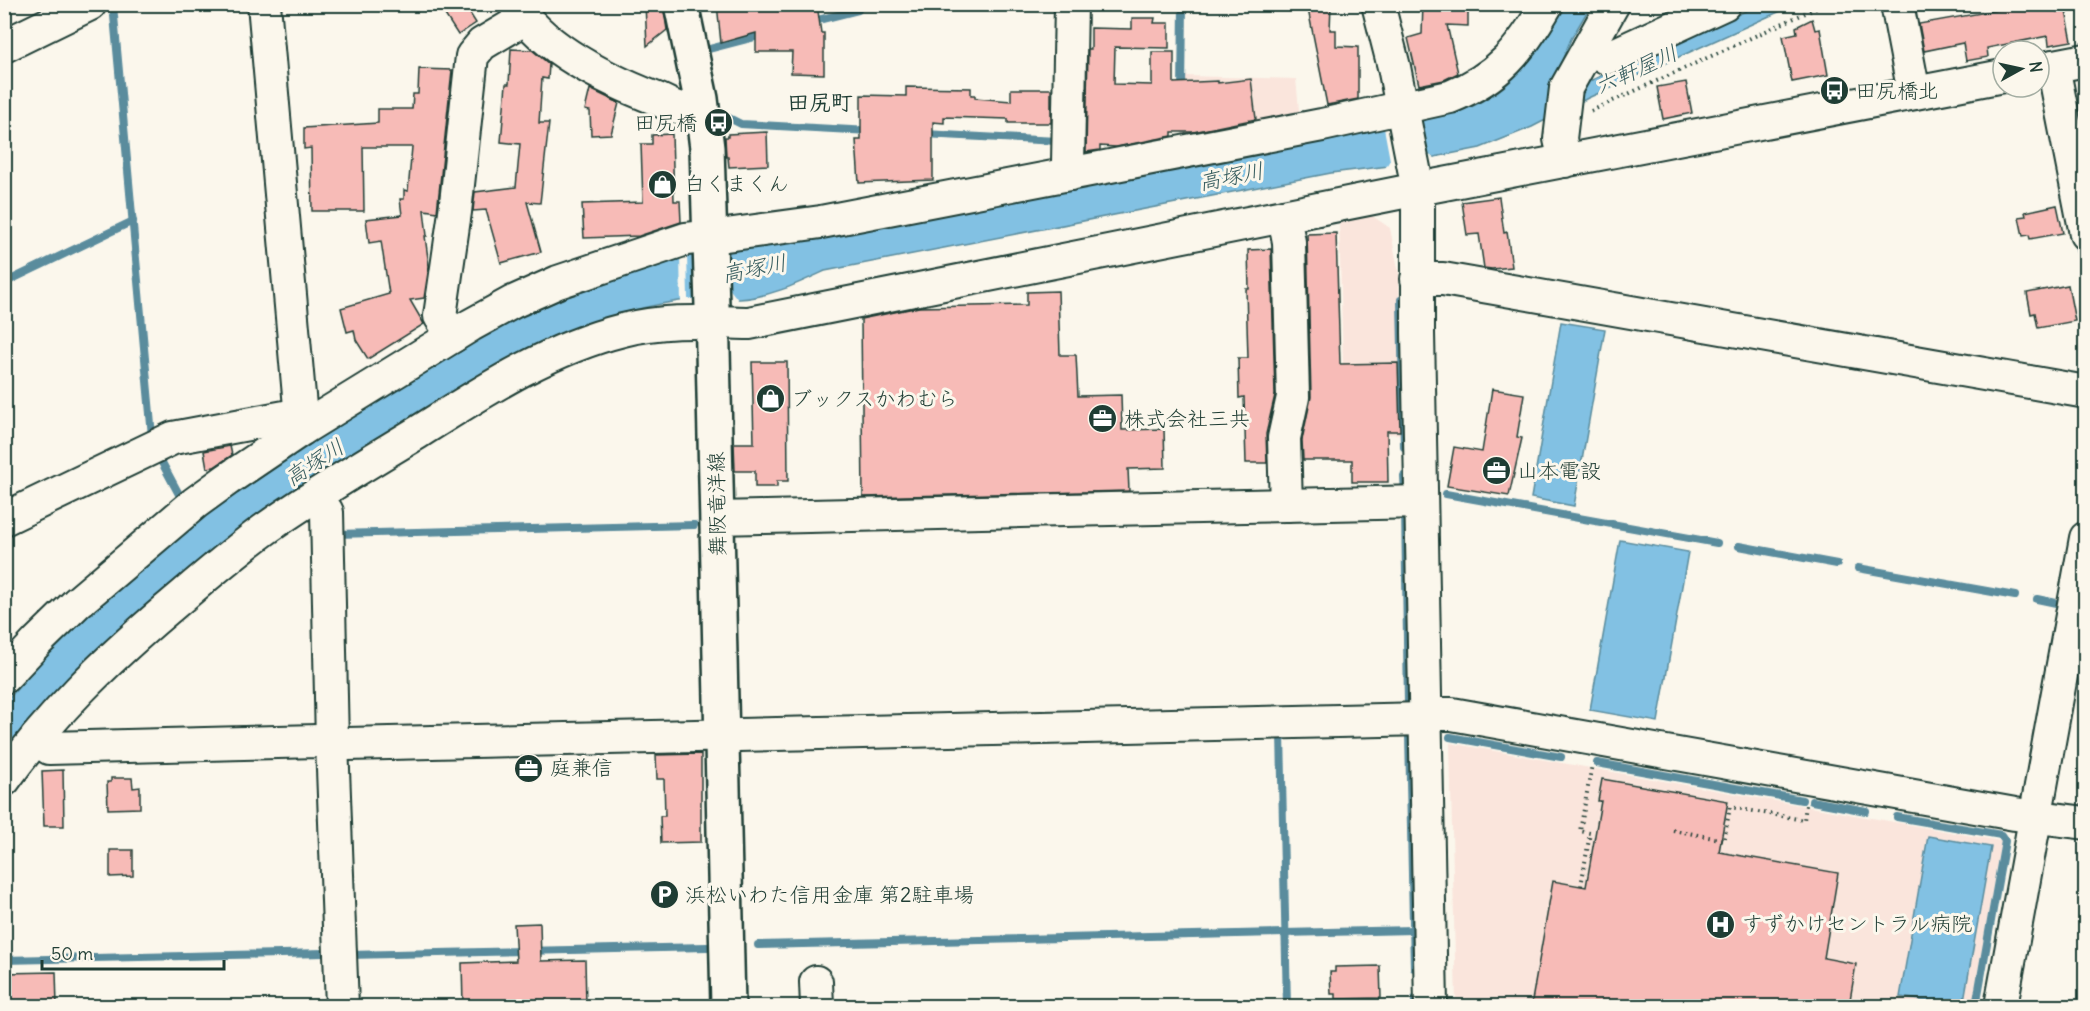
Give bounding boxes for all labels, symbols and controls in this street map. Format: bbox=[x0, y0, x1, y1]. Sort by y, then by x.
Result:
water label: 六軒屋川 bbox=[1590, 38, 1682, 100]
north arrow bbox=[1991, 39, 2051, 99]
text: N bbox=[2025, 60, 2047, 74]
bus stop icon: 田尻橋北 bbox=[1818, 75, 1850, 107]
place label: 田尻橋北 bbox=[1855, 77, 1939, 104]
district label: 田尻町 bbox=[787, 88, 853, 116]
bus stop icon: 田尻橋 bbox=[702, 107, 734, 139]
place label: 田尻橋 bbox=[634, 109, 697, 136]
water label: 高塚川 bbox=[1196, 156, 1266, 196]
shop icon: 白くまくん bbox=[647, 168, 679, 200]
place label: 白くまくん bbox=[684, 170, 789, 197]
water label: 高塚川 bbox=[719, 248, 789, 288]
shop icon: ブックスかわむら bbox=[754, 383, 786, 415]
place label: ブックスかわむら bbox=[791, 385, 959, 412]
office icon: 株式会社三共 bbox=[1087, 403, 1119, 435]
place label: 株式会社三共 bbox=[1124, 405, 1250, 432]
water label: 高塚川 bbox=[279, 432, 349, 492]
street label: 舞阪竜洋線 bbox=[702, 451, 731, 557]
office icon: 山本電設 bbox=[1480, 455, 1512, 487]
place label: 山本電設 bbox=[1517, 457, 1601, 484]
office icon: 庭兼信 bbox=[513, 752, 545, 784]
place label: 庭兼信 bbox=[550, 754, 613, 781]
parking icon: 浜松いわた信用金庫 第2駐車場 bbox=[648, 879, 680, 911]
place label: 浜松いわた信用金庫 第2駐車場 bbox=[685, 881, 975, 908]
hospital icon: すずかけセントラル病院 bbox=[1705, 908, 1737, 940]
place label: すずかけセントラル病院 bbox=[1742, 910, 1972, 937]
scale bar bbox=[42, 933, 224, 971]
text: 50 m bbox=[51, 942, 93, 965]

